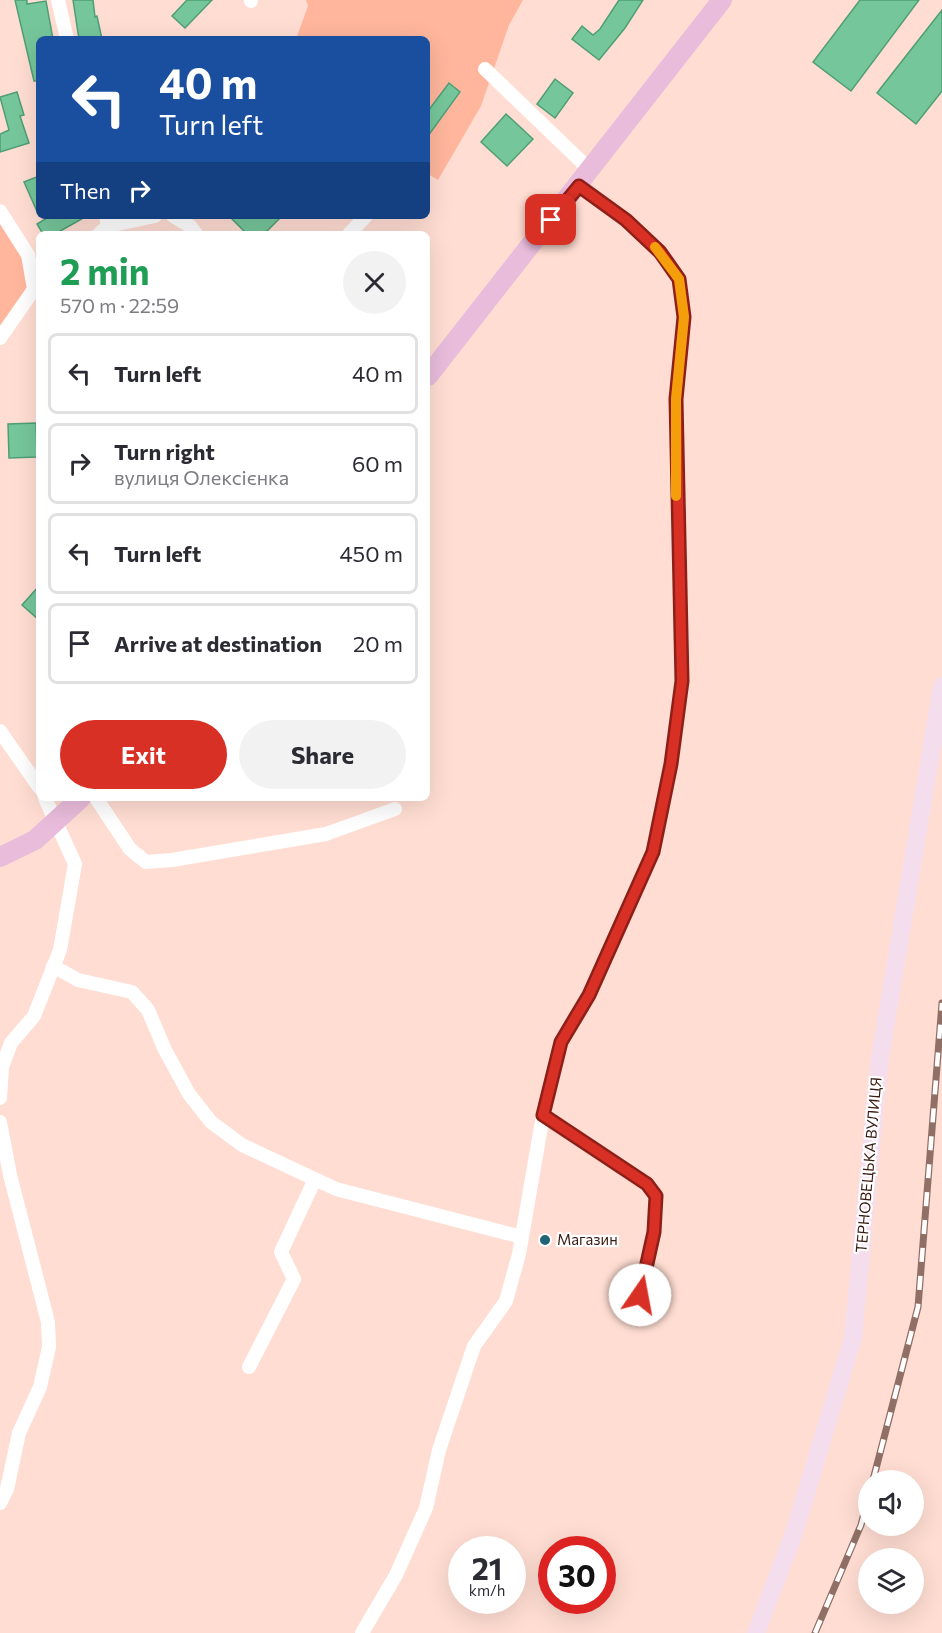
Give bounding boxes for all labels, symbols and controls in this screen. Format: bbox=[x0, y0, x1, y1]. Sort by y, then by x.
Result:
text: 40 m bbox=[159, 56, 257, 108]
icon: left bbox=[60, 60, 138, 138]
text: Turn left bbox=[159, 108, 263, 141]
icon: right bbox=[123, 174, 156, 207]
text: Then bbox=[60, 177, 111, 204]
pin bbox=[525, 194, 576, 245]
icon: arrive bbox=[534, 203, 567, 236]
text: 2 min bbox=[60, 248, 150, 292]
button: close bbox=[343, 251, 406, 314]
text: 570 m · 22:59 bbox=[60, 293, 179, 317]
icon: left bbox=[63, 357, 96, 390]
text: Turn left bbox=[114, 360, 201, 387]
text: 40 m bbox=[352, 360, 403, 387]
text: Turn right bbox=[114, 438, 215, 465]
icon: right bbox=[63, 447, 96, 480]
text: 60 m bbox=[352, 450, 403, 477]
text: вулиця Олексієнка bbox=[114, 465, 289, 489]
icon: left bbox=[63, 537, 96, 570]
text: Turn left bbox=[114, 540, 201, 567]
text: 450 m bbox=[339, 540, 403, 567]
icon: arrive bbox=[63, 627, 96, 660]
text: Arrive at destination bbox=[114, 630, 322, 657]
text: 20 m bbox=[353, 630, 403, 657]
button: Exit bbox=[60, 720, 227, 789]
button: Share bbox=[239, 720, 406, 789]
street label: ТЕРНОВЕЦЬКА ВУЛИЦЯ bbox=[851, 1076, 885, 1254]
place label: Магазин bbox=[557, 1230, 618, 1248]
marker: Магазин bbox=[538, 1233, 552, 1247]
position arrow bbox=[608, 1263, 672, 1327]
map controls bbox=[858, 1470, 924, 1614]
button: sound bbox=[858, 1470, 924, 1536]
speed limit sign: 30 bbox=[538, 1536, 616, 1614]
button: layers bbox=[858, 1548, 924, 1614]
text: 21 bbox=[472, 1549, 502, 1586]
text: km/h bbox=[469, 1581, 505, 1599]

